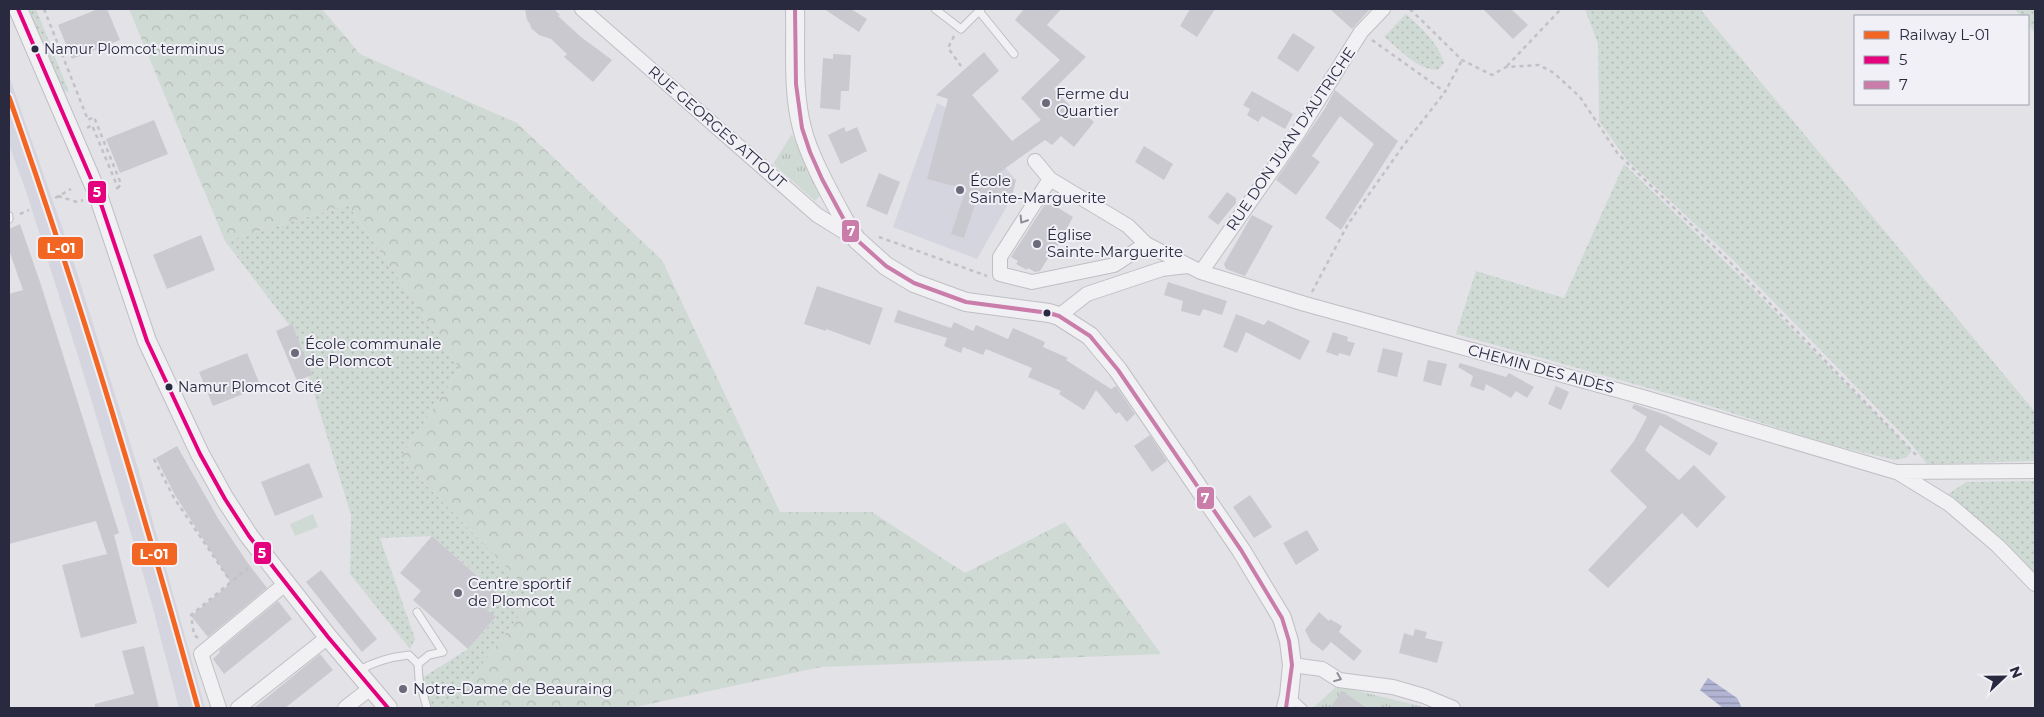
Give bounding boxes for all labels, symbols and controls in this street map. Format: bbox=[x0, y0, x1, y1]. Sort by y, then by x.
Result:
legend bbox=[1854, 15, 2029, 105]
text: Railway L-01 bbox=[1899, 25, 1990, 44]
place label: Namur Plomcot terminus bbox=[44, 40, 224, 58]
street label: RUE DON JUAN D'AUTRICHE bbox=[1222, 43, 1359, 234]
marker: Namur Plomcot terminus bbox=[30, 44, 40, 54]
text: 5 bbox=[1899, 50, 1908, 69]
street label: RUE GEORGES ATTOUT bbox=[644, 61, 791, 192]
text: 7 bbox=[1899, 75, 1908, 94]
place label: Ferme du Quartier bbox=[1056, 84, 1129, 120]
marker: Ferme du Quartier bbox=[1040, 97, 1052, 109]
place label: École Sainte-Marguerite bbox=[970, 171, 1106, 207]
line badge: 5 bbox=[87, 180, 107, 204]
text: 5 bbox=[93, 183, 101, 201]
marker: École Sainte-Marguerite bbox=[954, 184, 966, 196]
one-way arrow bbox=[1020, 214, 1030, 223]
line badge: 7 bbox=[841, 219, 860, 243]
text: 7 bbox=[847, 222, 856, 240]
place label: Église Sainte-Marguerite bbox=[1047, 225, 1183, 261]
line badge: L-01 bbox=[37, 236, 84, 260]
marker: Église Sainte-Marguerite bbox=[1031, 238, 1043, 250]
text: L-01 bbox=[47, 239, 75, 257]
unlabelled marker bbox=[1042, 308, 1052, 318]
place label: École communale de Plomcot bbox=[305, 334, 441, 370]
street label: CHEMIN DES AIDES bbox=[1466, 340, 1616, 397]
marker: École communale de Plomcot bbox=[289, 347, 301, 359]
place label: Namur Plomcot Cité bbox=[178, 378, 322, 396]
marker: Namur Plomcot Cité bbox=[164, 382, 174, 392]
line badge: 7 bbox=[1196, 486, 1215, 510]
text: 7 bbox=[1201, 489, 1210, 507]
line badge: 5 bbox=[253, 541, 272, 565]
line badge: L-01 bbox=[131, 542, 178, 566]
text: 5 bbox=[258, 544, 266, 562]
text: L-01 bbox=[140, 545, 168, 563]
place label: Centre sportif de Plomcot bbox=[468, 574, 572, 610]
marker: Centre sportif de Plomcot bbox=[452, 587, 464, 599]
north arrow bbox=[1979, 652, 2029, 702]
text: N bbox=[2006, 664, 2027, 681]
one-way arrow bbox=[1333, 671, 1342, 682]
place label: Notre-Dame de Beauraing bbox=[413, 679, 613, 698]
marker: Notre-Dame de Beauraing bbox=[397, 683, 409, 695]

